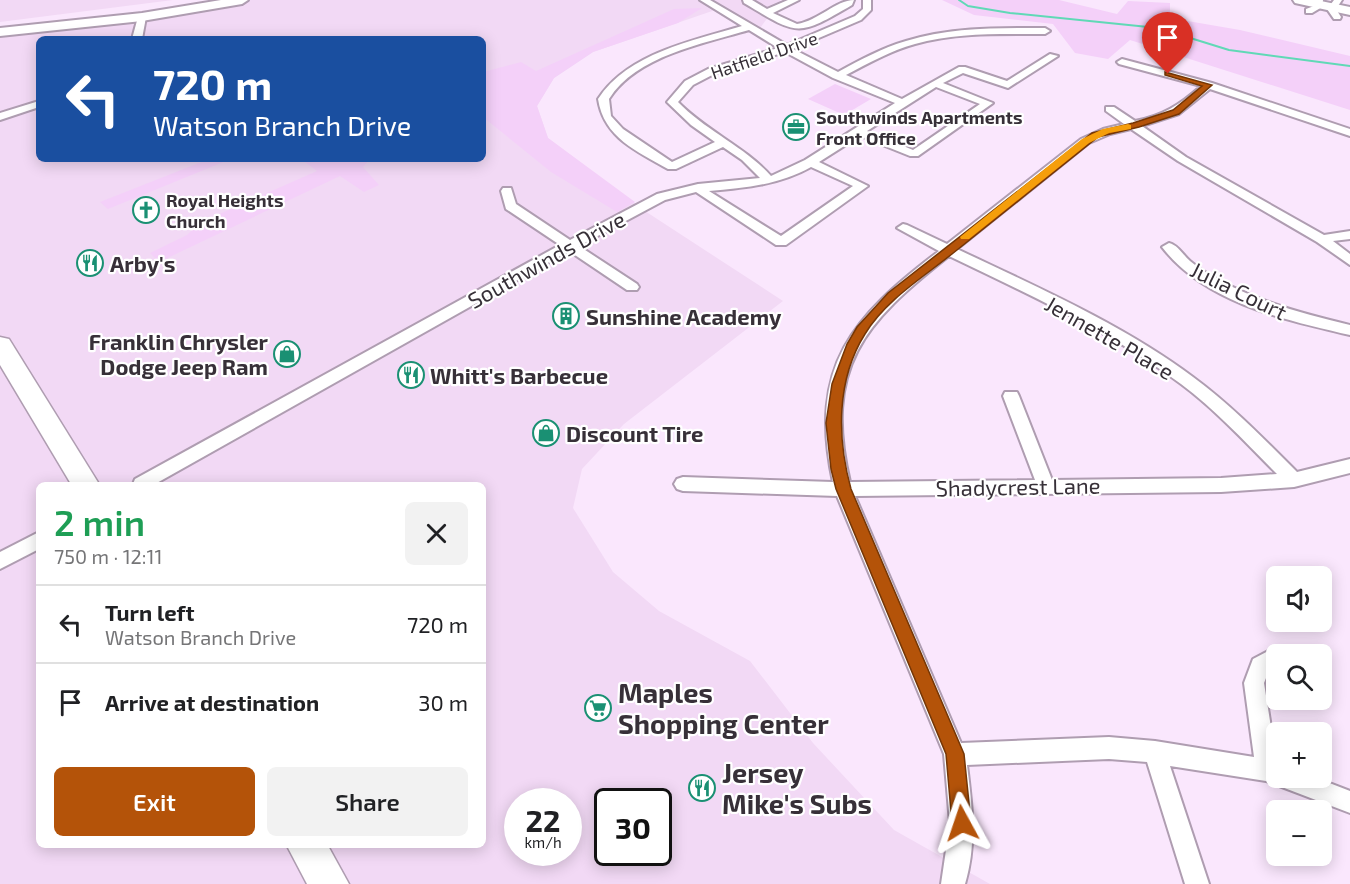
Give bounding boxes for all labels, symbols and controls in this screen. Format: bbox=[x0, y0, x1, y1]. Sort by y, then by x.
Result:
pin bbox=[1142, 12, 1193, 74]
icon: arrive bbox=[1151, 21, 1184, 54]
street label: Hatfield Drive bbox=[708, 26, 820, 84]
text: 720 m bbox=[153, 58, 272, 108]
icon: left bbox=[54, 60, 132, 138]
place label: Southwinds Apartments Front Office bbox=[816, 106, 1023, 149]
text: Watson Branch Drive bbox=[153, 109, 411, 141]
office icon: Southwinds Apartments Front Office bbox=[781, 112, 811, 142]
place label: Royal Heights Church bbox=[166, 189, 284, 232]
church icon: Royal Heights Church bbox=[131, 195, 161, 225]
street label: Southwinds Drive bbox=[463, 205, 629, 313]
restaurant icon: Arby's bbox=[75, 248, 105, 278]
place label: Arby's bbox=[110, 250, 175, 277]
street label: Julia Court bbox=[1187, 256, 1291, 324]
street label: Jennette Place bbox=[1041, 290, 1179, 384]
building icon: Sunshine Academy bbox=[551, 301, 581, 331]
place label: Sunshine Academy bbox=[586, 303, 782, 330]
place label: Franklin Chrysler Dodge Jeep Ram bbox=[89, 328, 269, 379]
shop icon: Franklin Chrysler Dodge Jeep Ram bbox=[272, 339, 302, 369]
restaurant icon: Whitt's Barbecue bbox=[396, 360, 426, 390]
place label: Whitt's Barbecue bbox=[430, 362, 608, 388]
shop icon: Discount Tire bbox=[531, 418, 561, 448]
place label: Discount Tire bbox=[566, 420, 703, 446]
street label: Shadycrest Lane bbox=[935, 472, 1101, 500]
text: 2 min bbox=[54, 500, 145, 543]
button: close bbox=[405, 502, 468, 565]
text: 750 m · 12:11 bbox=[54, 544, 162, 568]
map controls bbox=[1266, 566, 1332, 866]
button: sound bbox=[1266, 566, 1332, 632]
text: Turn left bbox=[105, 599, 194, 625]
icon: left bbox=[54, 608, 87, 641]
text: 720 m bbox=[407, 611, 468, 637]
text: Watson Branch Drive bbox=[105, 625, 296, 649]
button: search bbox=[1266, 644, 1332, 710]
place label: Maples Shopping Center bbox=[618, 676, 829, 739]
icon: arrive bbox=[54, 686, 87, 719]
text: Arrive at destination bbox=[105, 689, 319, 715]
text: 30 m bbox=[418, 689, 468, 715]
supermarket icon: Maples Shopping Center bbox=[583, 693, 613, 723]
button: + bbox=[1266, 722, 1332, 788]
place label: Jersey Mike's Subs bbox=[722, 756, 872, 819]
button: Exit bbox=[54, 767, 255, 836]
button: Share bbox=[267, 767, 468, 836]
restaurant icon: Jersey Mike's Subs bbox=[687, 773, 717, 803]
speed limit sign: 30 bbox=[594, 788, 672, 866]
position arrow bbox=[930, 791, 994, 855]
button: − bbox=[1266, 800, 1332, 866]
text: 22 bbox=[526, 802, 560, 838]
text: km/h bbox=[524, 833, 562, 851]

